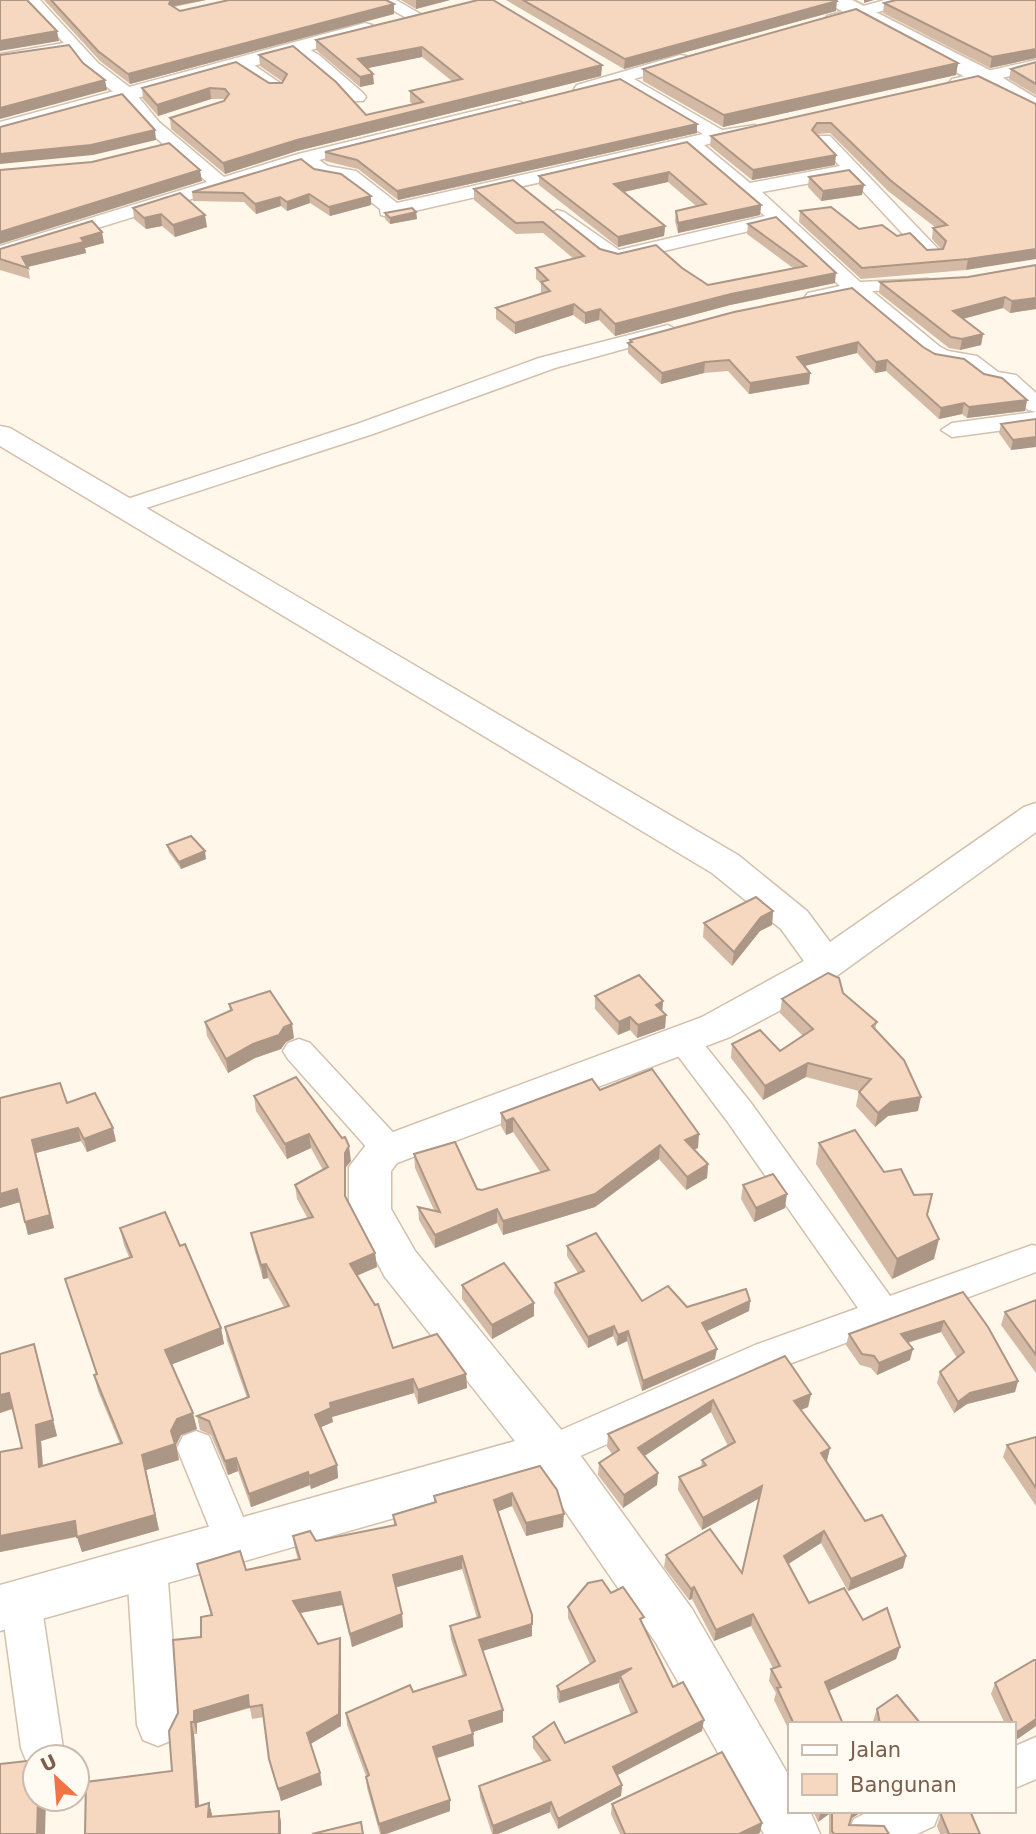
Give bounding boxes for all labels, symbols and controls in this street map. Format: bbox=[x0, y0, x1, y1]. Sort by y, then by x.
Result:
legend bbox=[788, 1722, 1015, 1813]
text: Jalan bbox=[848, 1738, 901, 1762]
north arrow bbox=[21, 1743, 91, 1813]
text: U bbox=[37, 1749, 60, 1776]
text: Bangunan bbox=[850, 1773, 957, 1797]

